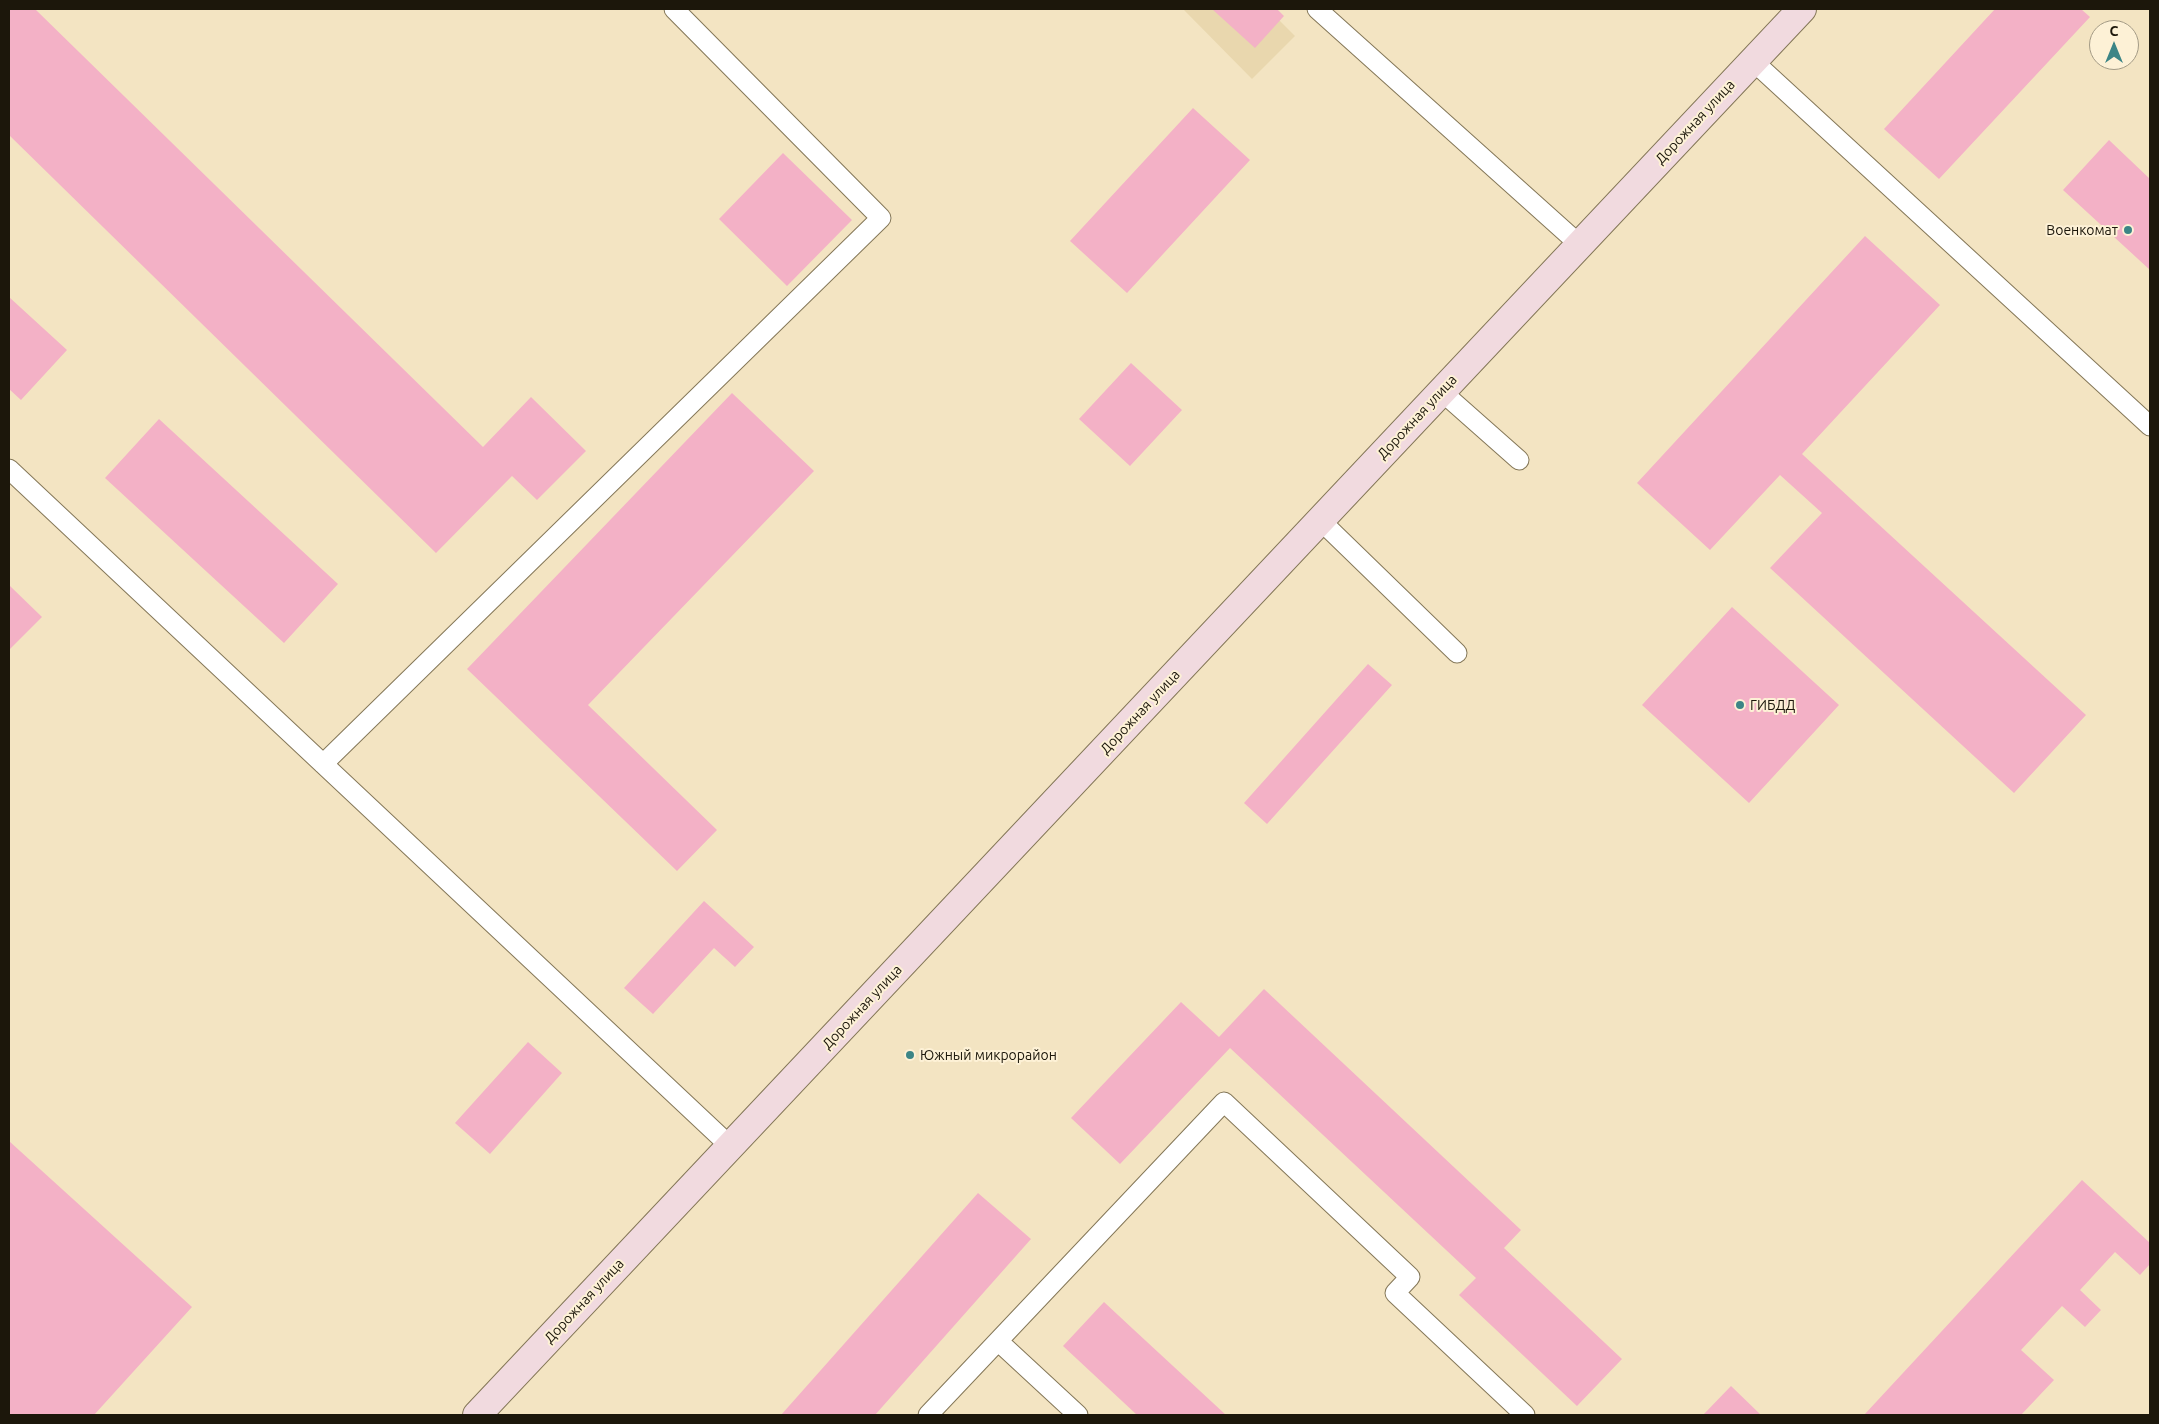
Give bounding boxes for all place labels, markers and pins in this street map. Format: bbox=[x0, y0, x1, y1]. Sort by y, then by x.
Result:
place label: Военкомат bbox=[2046, 222, 2118, 238]
marker: Военкомат bbox=[2122, 224, 2134, 236]
place label: ГИБДД bbox=[1750, 697, 1795, 713]
marker: ГИБДД bbox=[1734, 699, 1746, 711]
place label: Южный микрорайон bbox=[920, 1047, 1057, 1063]
marker: Южный микрорайон bbox=[904, 1049, 916, 1061]

